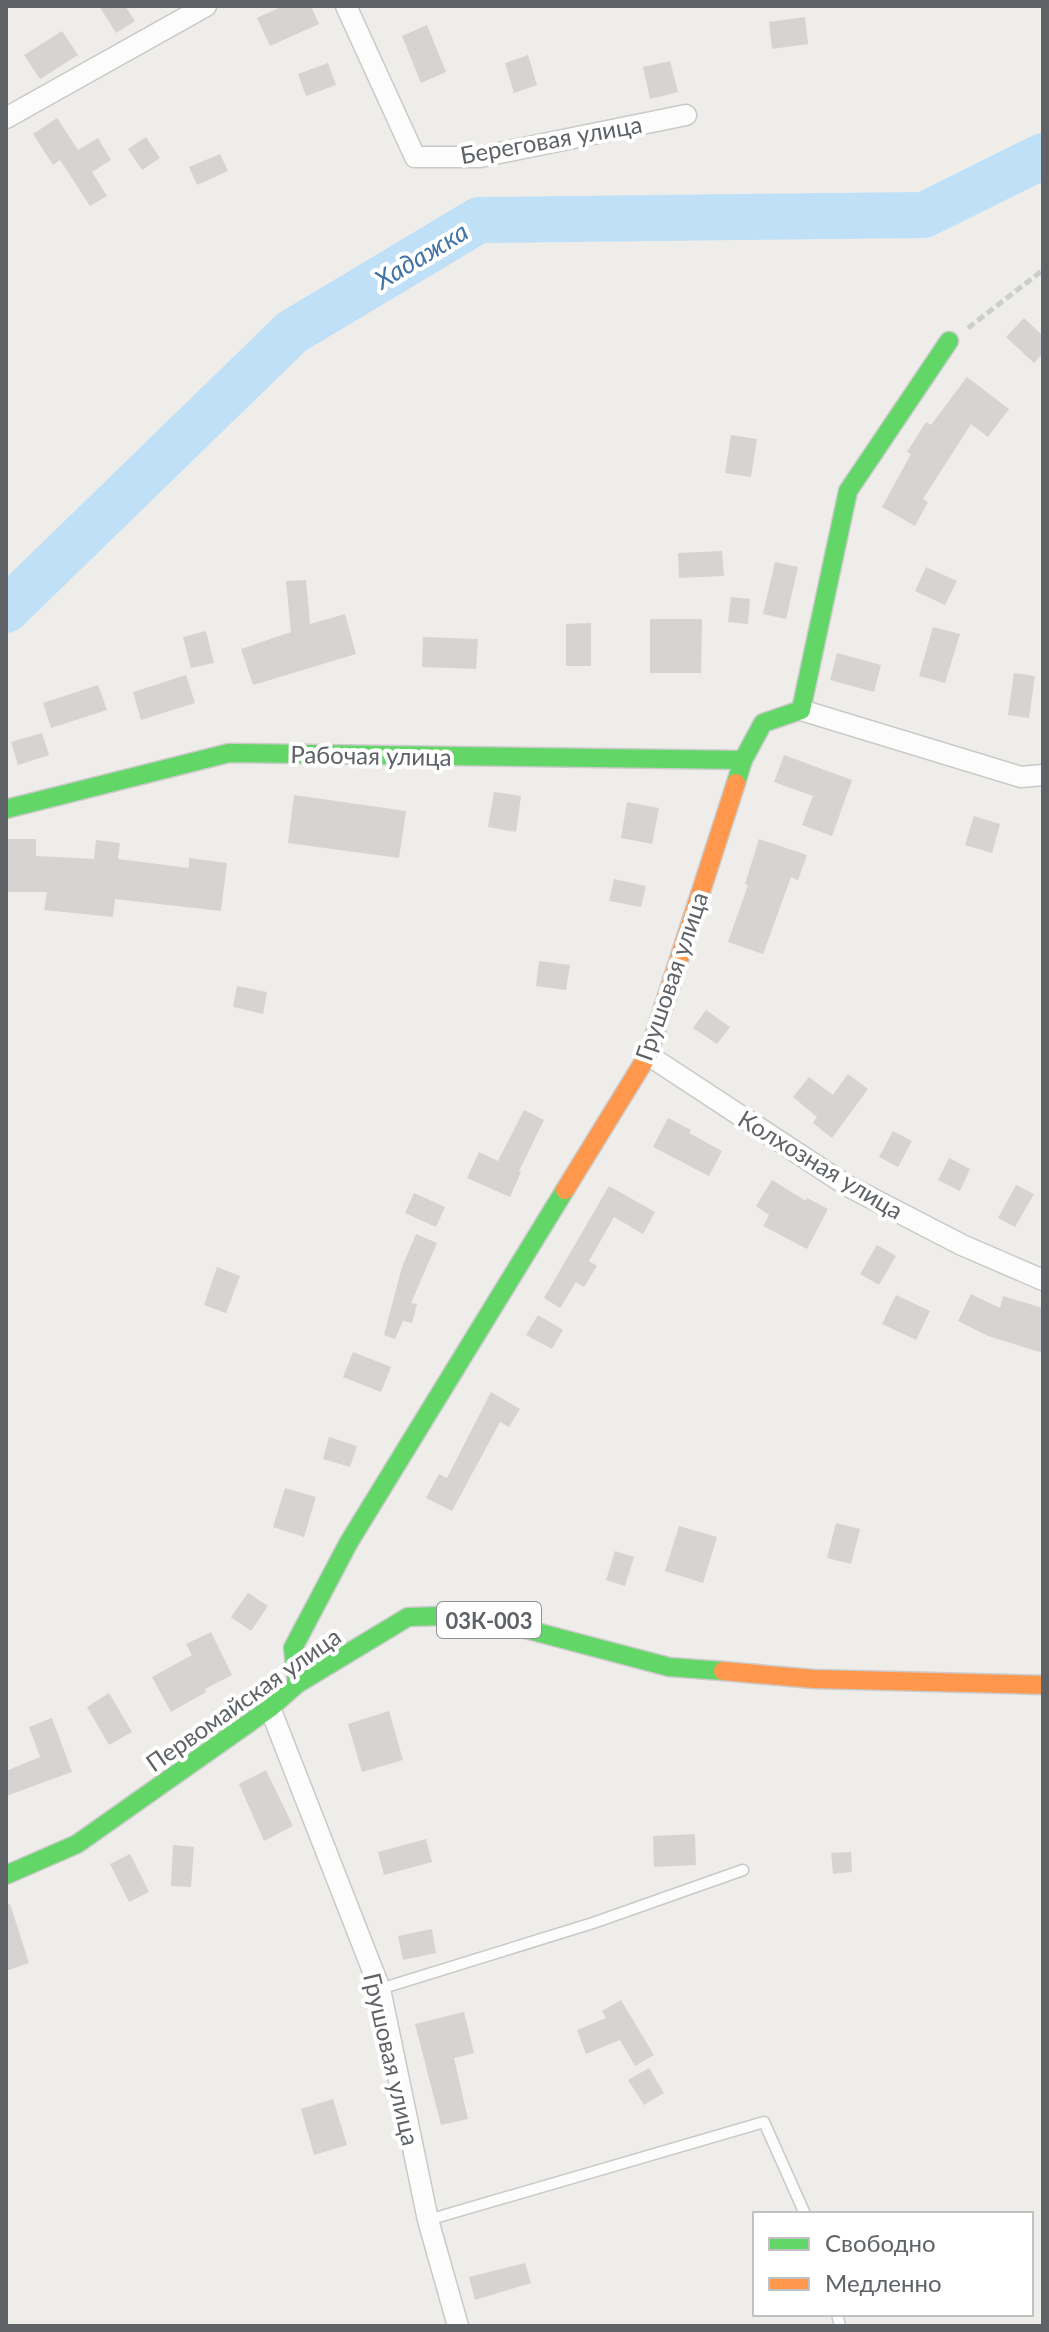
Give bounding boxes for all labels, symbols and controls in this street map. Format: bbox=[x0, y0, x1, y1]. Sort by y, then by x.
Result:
street label: Береговая улица bbox=[458, 109, 644, 169]
water label: Хадажка bbox=[368, 215, 474, 296]
street label: Рабочая улица bbox=[290, 739, 452, 771]
street label: Грушовая улица bbox=[629, 888, 713, 1064]
street label: Колхозная улица bbox=[733, 1103, 909, 1225]
road number: 03К-003 bbox=[437, 1602, 541, 1638]
street label: Первомайская улица bbox=[140, 1621, 346, 1777]
street label: Грушовая улица bbox=[358, 1970, 426, 2148]
legend bbox=[753, 2212, 1033, 2316]
text: Свободно bbox=[825, 2228, 936, 2257]
text: Медленно bbox=[825, 2268, 942, 2297]

